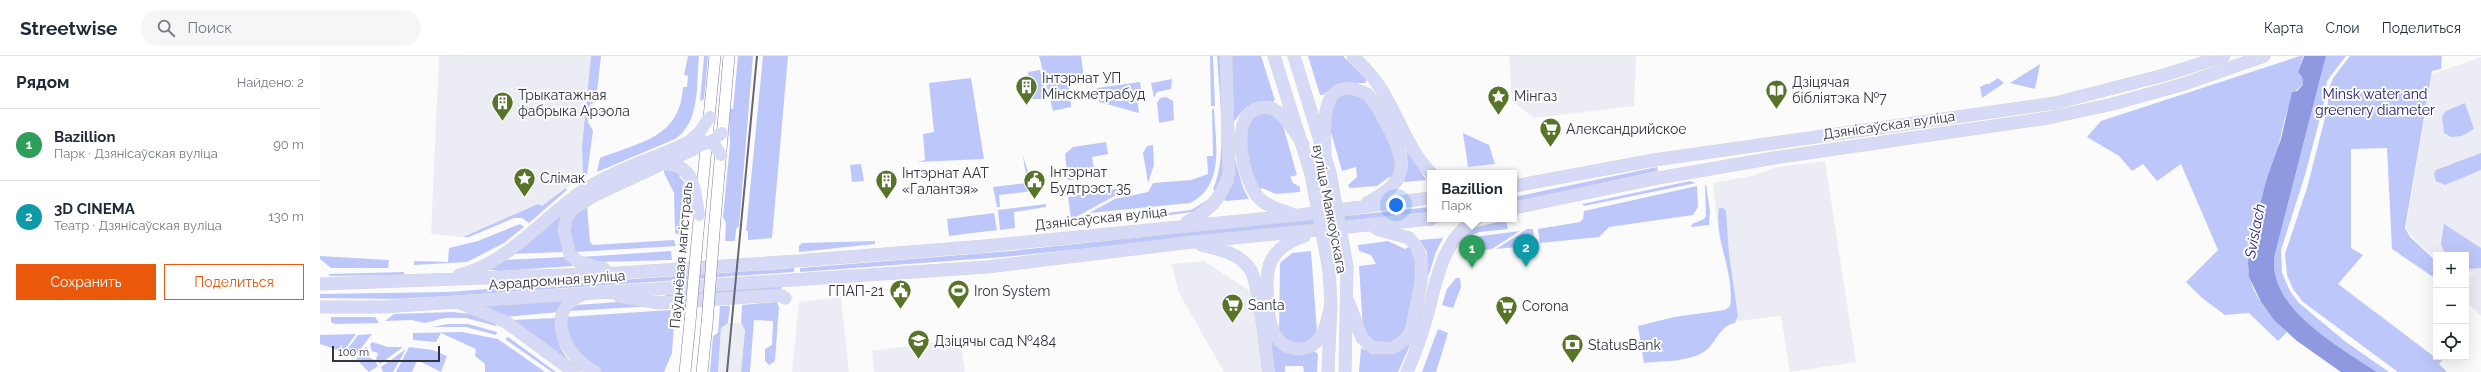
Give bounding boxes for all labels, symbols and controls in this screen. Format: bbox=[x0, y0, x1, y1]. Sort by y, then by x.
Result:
search box bbox=[141, 10, 421, 46]
text: Streetwise bbox=[20, 17, 117, 39]
icon: search bbox=[155, 17, 177, 39]
text: Поиск bbox=[187, 19, 232, 37]
text: Карта bbox=[2264, 20, 2303, 36]
text: Слои bbox=[2325, 20, 2360, 36]
text: Поделиться bbox=[2382, 20, 2461, 36]
place label: Інтэрнат УП Мінскметрабуд bbox=[1042, 70, 1145, 102]
text: Рядом bbox=[16, 72, 69, 92]
building icon: Інтэрнат УП Мінскметрабуд bbox=[1013, 73, 1039, 106]
place label: Дзіцячая бібліятэка №7 bbox=[1792, 74, 1887, 106]
text: Найдено: 2 bbox=[237, 75, 304, 90]
library icon: Дзіцячая бібліятэка №7 bbox=[1763, 77, 1789, 110]
place icon: Мінгаз bbox=[1485, 83, 1511, 116]
park label: Minsk water and greenery diameter bbox=[2315, 86, 2435, 118]
place label: Трыкатажная фабрыка Арэола bbox=[518, 87, 630, 119]
place label: Мінгаз bbox=[1514, 88, 1557, 104]
building icon: Трыкатажная фабрыка Арэола bbox=[490, 90, 516, 123]
street label: Дзянісаўская вуліца bbox=[1822, 108, 1956, 142]
supermarket icon: Александрийское bbox=[1538, 116, 1564, 149]
place label: Александрийское bbox=[1566, 121, 1687, 137]
text: Bazillion bbox=[54, 128, 116, 146]
text: 1 bbox=[26, 137, 32, 152]
text: 90 m bbox=[273, 137, 304, 152]
street label: вуліца Маякоўскага bbox=[1310, 143, 1350, 275]
text: Парк · Дзянісаўская вуліца bbox=[54, 146, 218, 161]
place label: Інтэрнат Будтрэст 35 bbox=[1050, 164, 1131, 196]
place icon: Слімак bbox=[512, 165, 538, 198]
place label: Інтэрнат ААТ «Галантэя» bbox=[902, 165, 989, 197]
public building icon: Інтэрнат Будтрэст 35 bbox=[1022, 167, 1048, 200]
building icon: Інтэрнат ААТ «Галантэя» bbox=[873, 168, 899, 201]
place label: Слімак bbox=[540, 170, 585, 186]
popup bbox=[1427, 170, 1517, 222]
text: Bazillion bbox=[1441, 180, 1503, 198]
street label: Паўднёвая магістраль bbox=[667, 181, 695, 329]
your location bbox=[1386, 195, 1406, 215]
text: Парк bbox=[1441, 198, 1472, 213]
text: 3D CINEMA bbox=[54, 200, 135, 218]
water label: Svislach bbox=[2241, 202, 2269, 261]
street label: Дзянісаўская вуліца bbox=[1034, 203, 1168, 233]
text: 2 bbox=[25, 209, 33, 224]
text: 130 m bbox=[268, 209, 304, 224]
text: Театр · Дзянісаўская вуліца bbox=[54, 218, 222, 233]
pin: 2 bbox=[1513, 234, 1539, 267]
pin: 1 bbox=[1459, 235, 1485, 268]
map controls bbox=[2433, 252, 2469, 360]
button: + bbox=[2433, 252, 2469, 288]
button: Сохранить bbox=[16, 264, 156, 300]
button: Поделиться bbox=[164, 264, 304, 300]
street label: Аэрадромная вуліца bbox=[488, 267, 626, 293]
public building icon: ГПАП-21 bbox=[887, 278, 913, 311]
sports icon: Iron System bbox=[946, 278, 972, 311]
place label: ГПАП-21 bbox=[828, 283, 884, 299]
place label: Iron System bbox=[974, 283, 1050, 299]
button: − bbox=[2433, 288, 2469, 324]
supermarket icon: Santa bbox=[1220, 292, 1246, 325]
supermarket icon: Corona bbox=[1494, 293, 1520, 326]
place label: Santa bbox=[1248, 297, 1285, 313]
place label: Corona bbox=[1522, 298, 1569, 314]
button: locate bbox=[2433, 324, 2469, 360]
school or university icon: Дзіцячы сад №484 bbox=[905, 328, 931, 361]
bank icon: StatusBank bbox=[1560, 332, 1586, 365]
place label: Дзіцячы сад №484 bbox=[934, 333, 1057, 349]
place label: StatusBank bbox=[1588, 337, 1661, 353]
scale bar bbox=[332, 344, 440, 363]
text: 100 m bbox=[338, 346, 369, 359]

